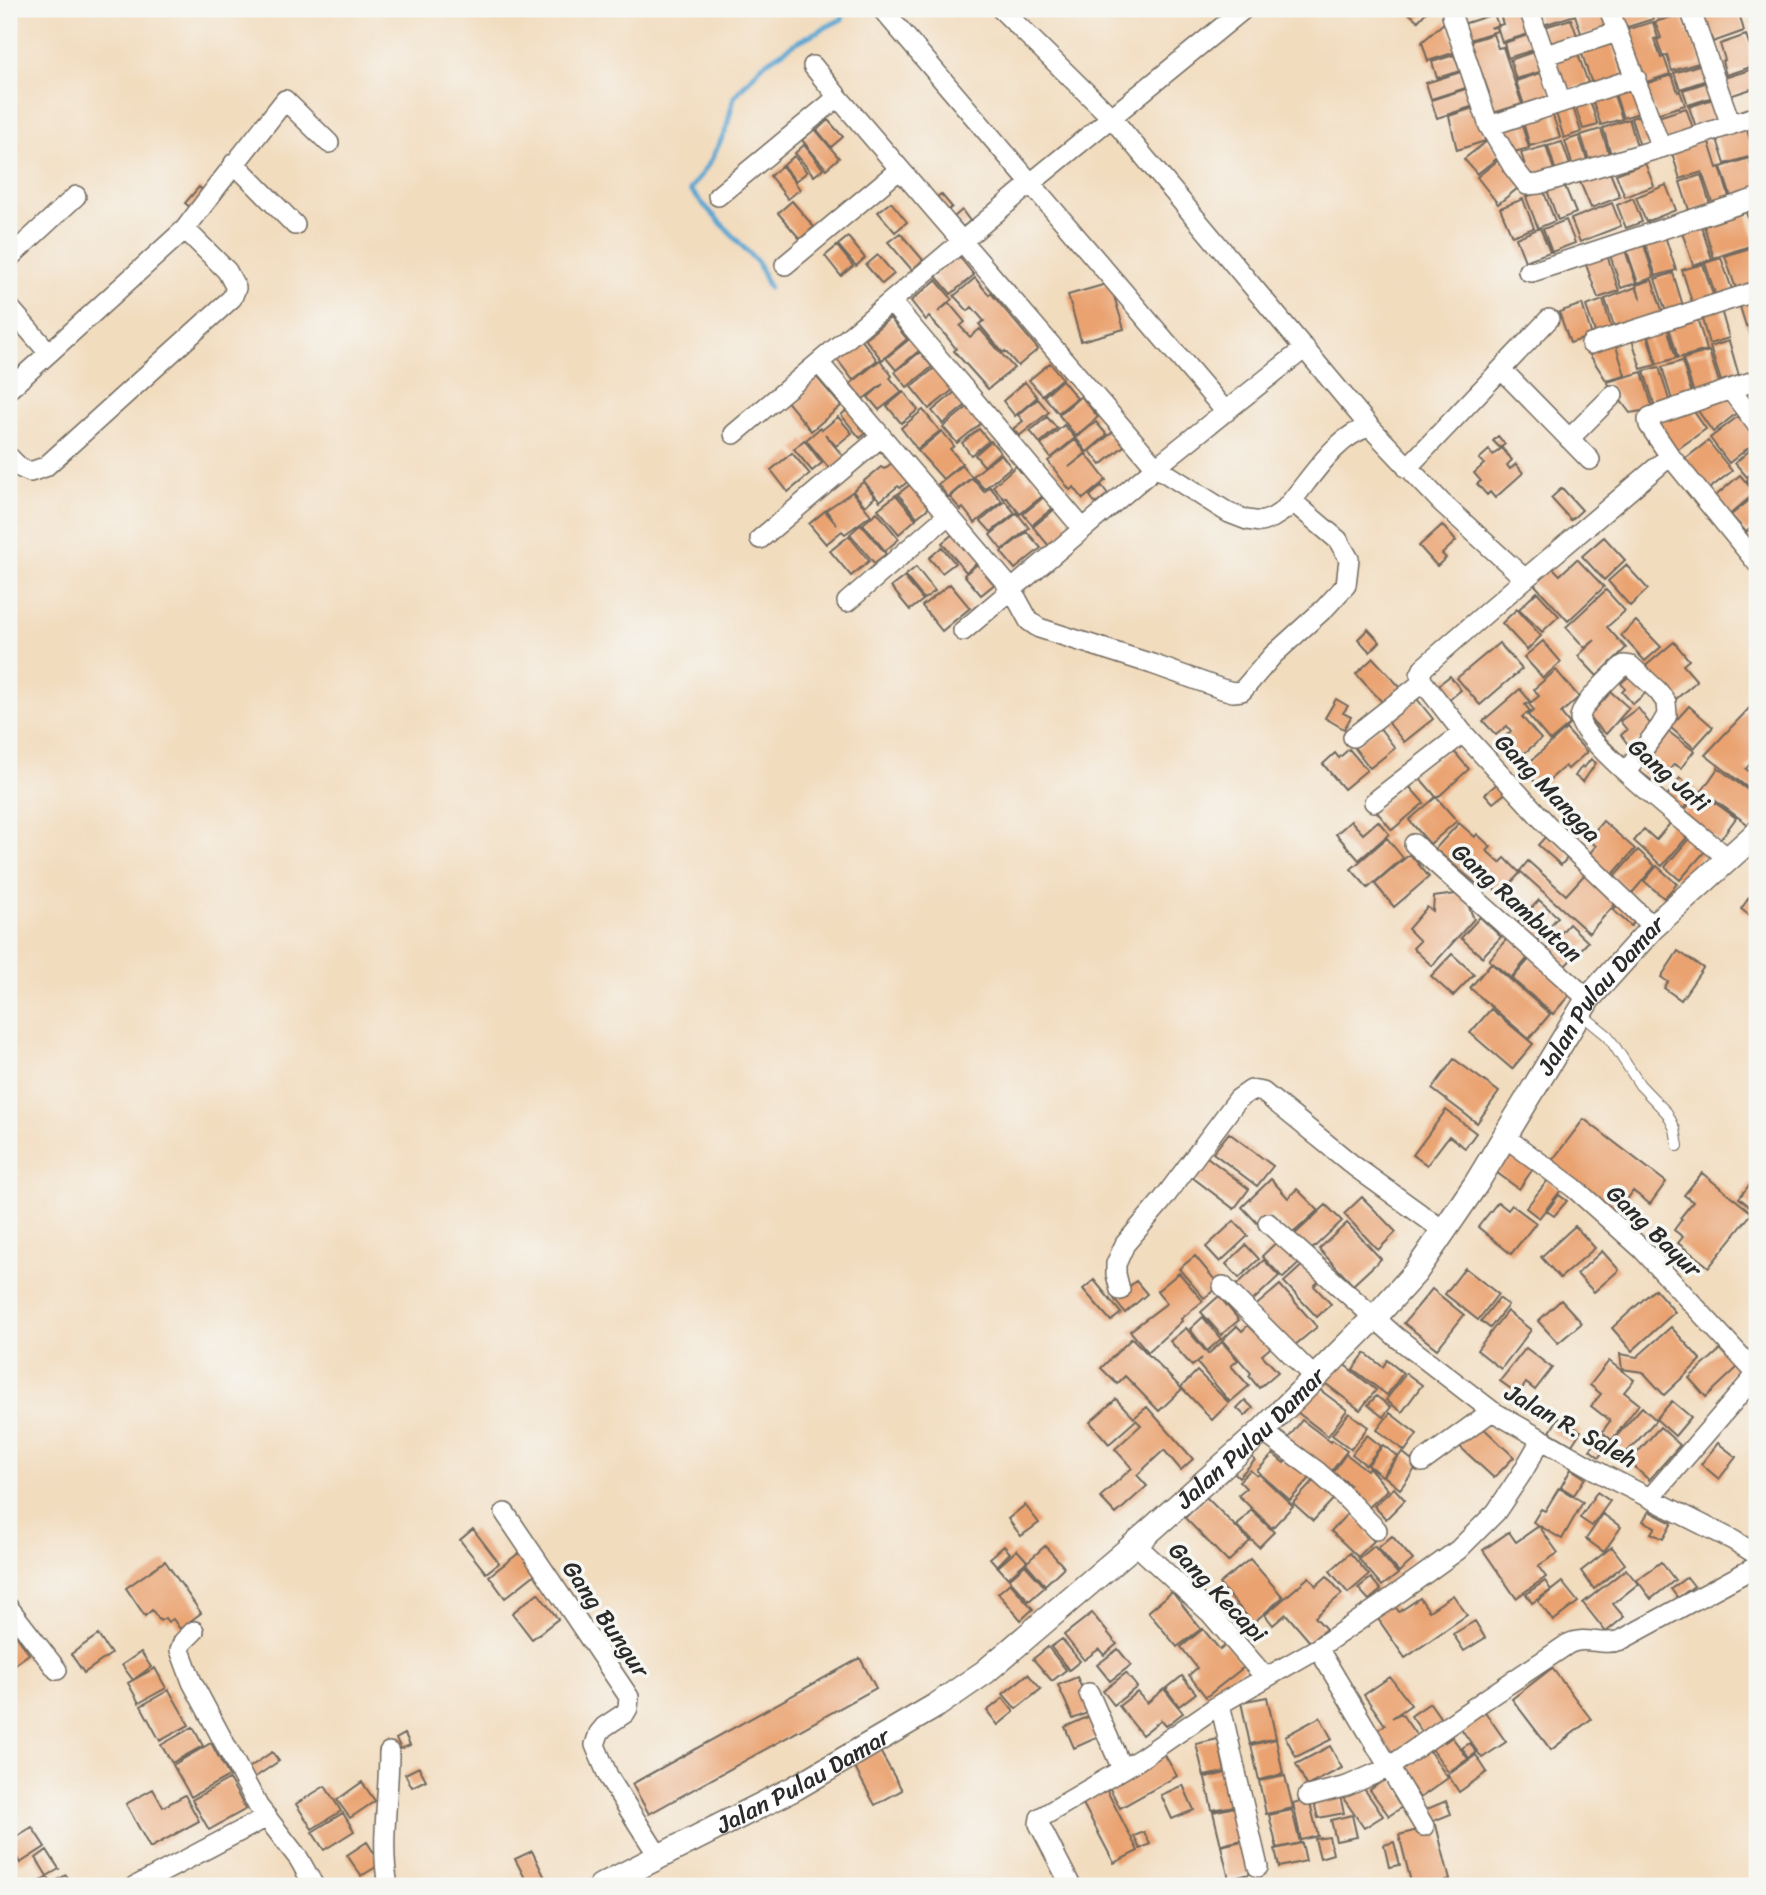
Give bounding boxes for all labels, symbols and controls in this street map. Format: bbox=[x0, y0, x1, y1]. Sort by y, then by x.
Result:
street label: Gang Mangga bbox=[1484, 723, 1612, 853]
street label: Gang Jati bbox=[1618, 727, 1720, 823]
street label: Gang Rambutan bbox=[1442, 832, 1592, 974]
street label: Jalan Pulau Damar bbox=[1525, 903, 1676, 1084]
street label: Gang Bayur bbox=[1596, 1174, 1714, 1290]
street label: Jalan Pulau Damar bbox=[1165, 1355, 1337, 1520]
street label: Jalan R. Saleh bbox=[1496, 1372, 1645, 1480]
street label: Gang Kecapi bbox=[1158, 1531, 1279, 1654]
street label: Gang Bungur bbox=[551, 1552, 662, 1688]
street label: Jalan Pulau Damar bbox=[708, 1715, 900, 1846]

